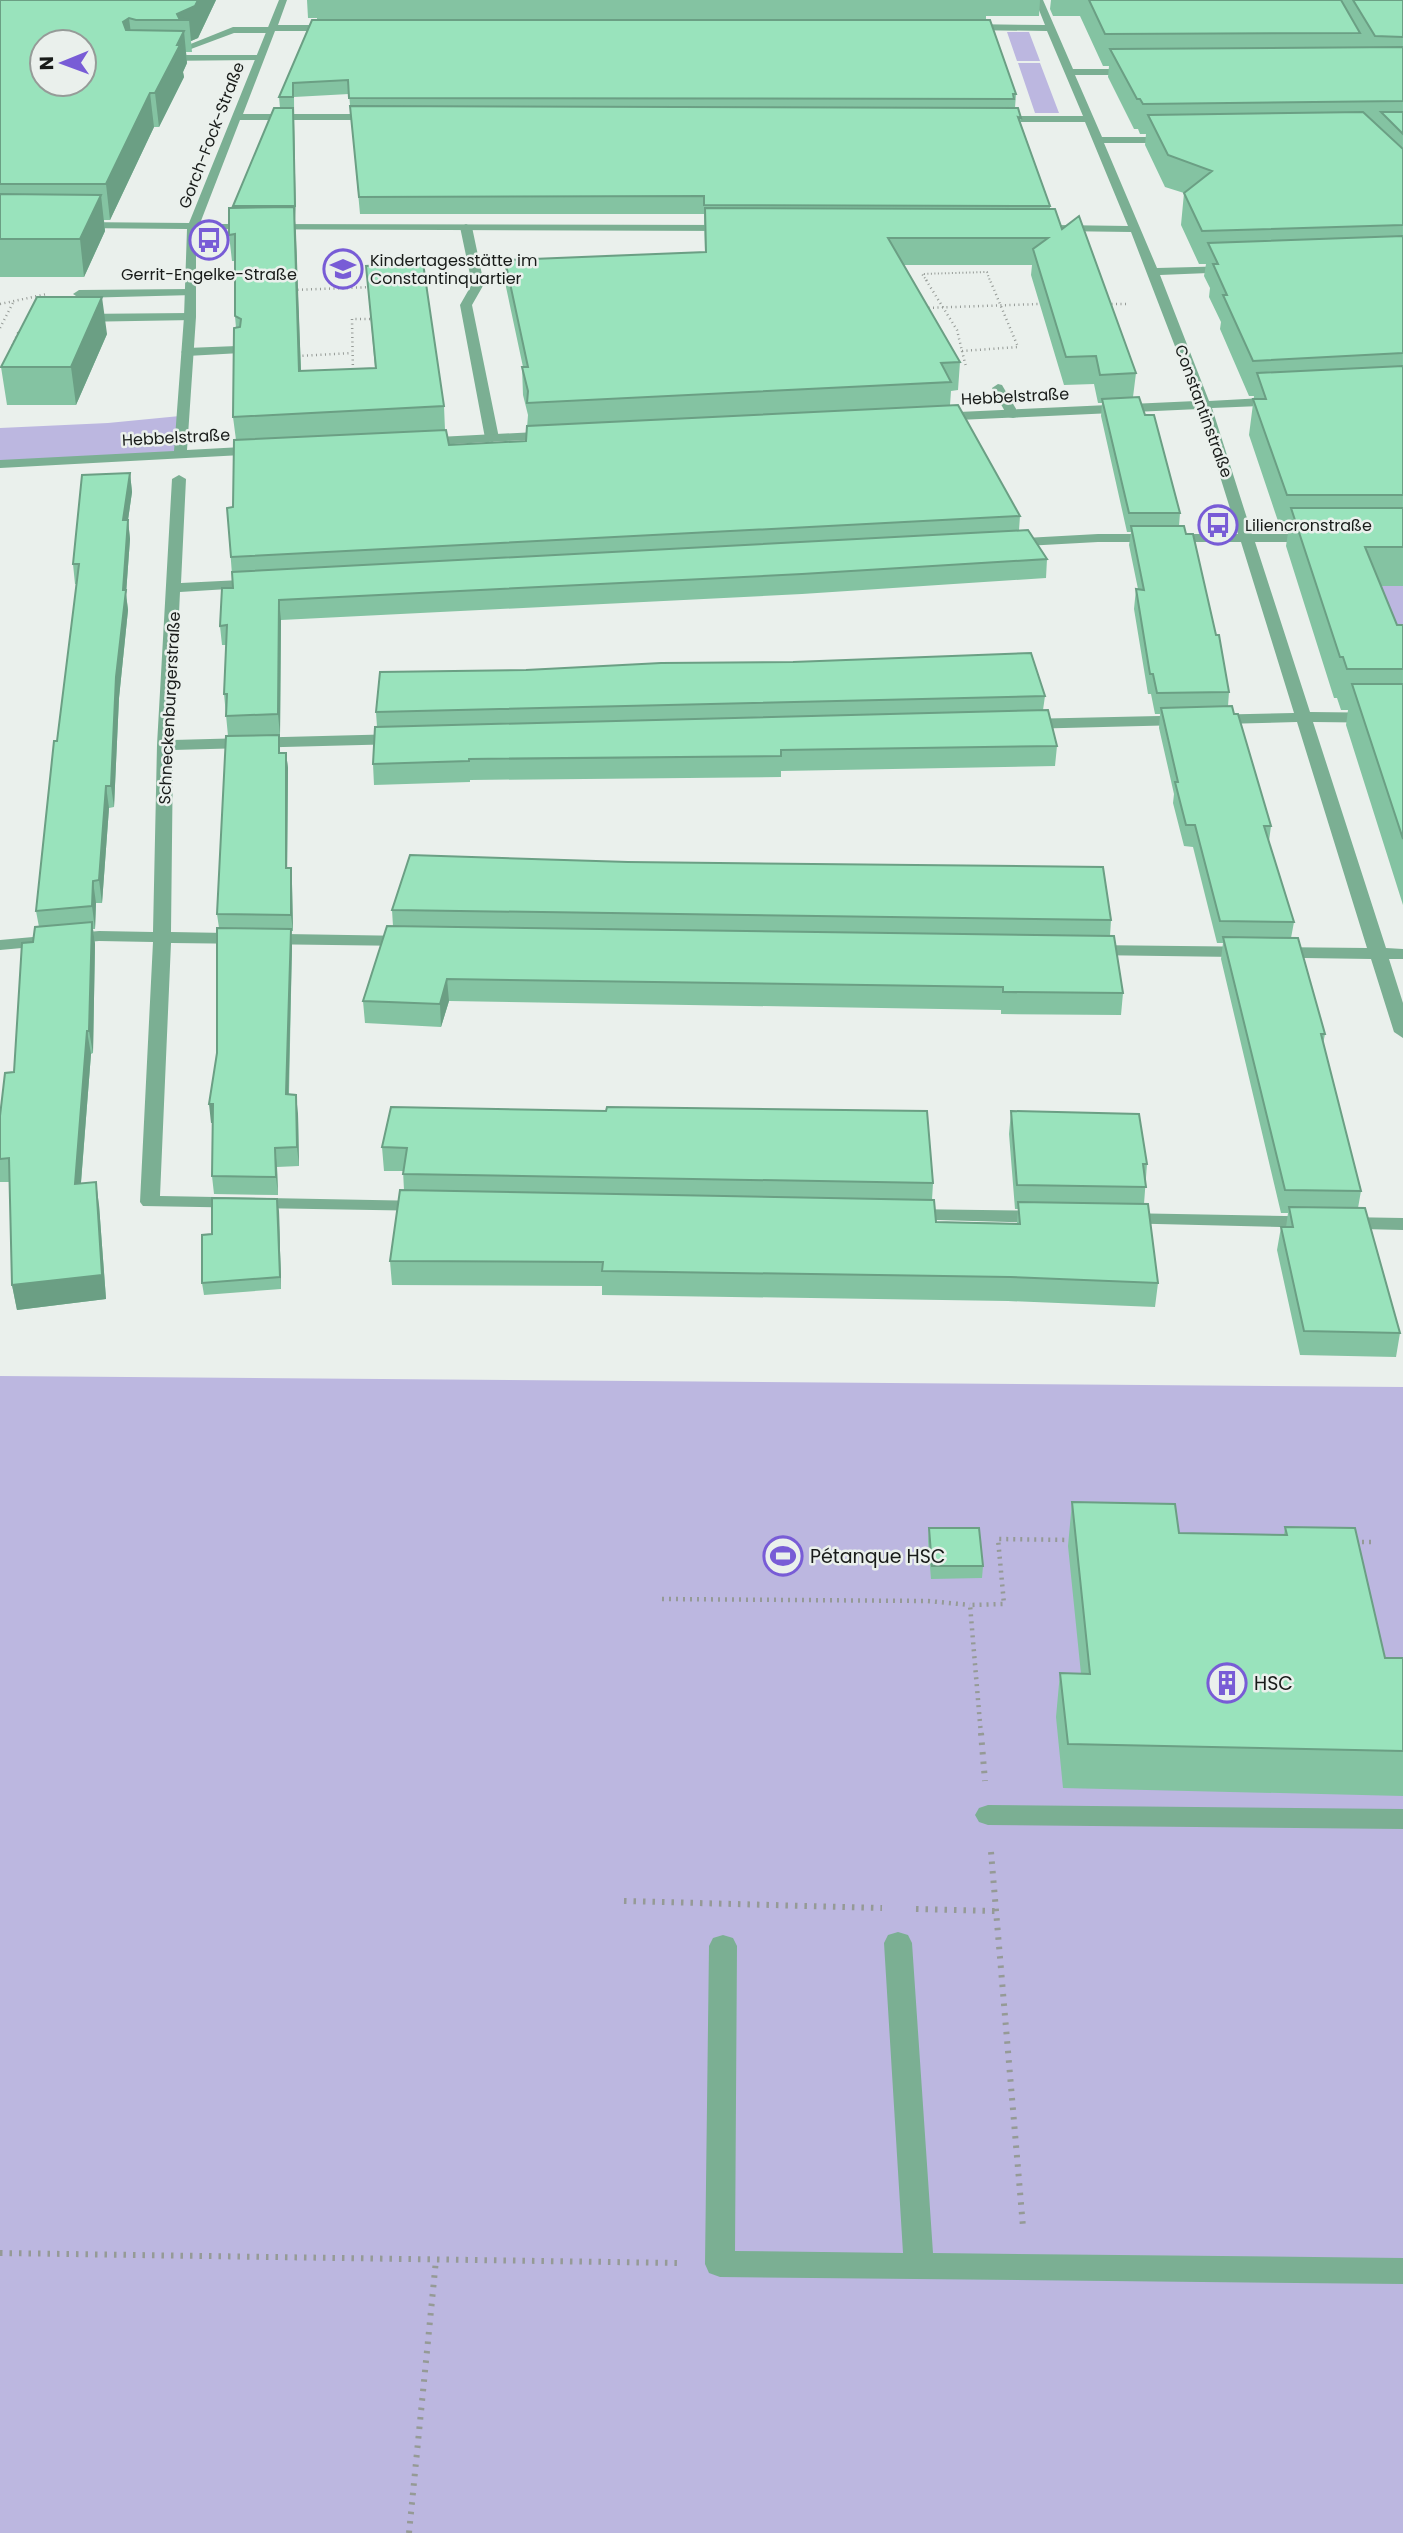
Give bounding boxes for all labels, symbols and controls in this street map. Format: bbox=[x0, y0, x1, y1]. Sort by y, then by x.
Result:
north arrow bbox=[28, 28, 98, 98]
text: N bbox=[33, 56, 60, 71]
street label: Gorch-Fock-Straße bbox=[173, 58, 250, 212]
bus stop icon: Gerrit-Engelke-Straße bbox=[188, 219, 230, 261]
school or university icon: Kindertagesstätte im Constantinquartier bbox=[322, 248, 364, 290]
place label: Kindertagesstätte im Constantinquartier bbox=[370, 249, 537, 290]
place label: Gerrit-Engelke-Straße bbox=[121, 263, 297, 286]
street label: Constantinstraße bbox=[1169, 342, 1238, 481]
street label: Hebbelstraße bbox=[960, 382, 1070, 411]
street label: Hebbelstraße bbox=[121, 423, 231, 452]
bus stop icon: Liliencronstraße bbox=[1197, 504, 1239, 546]
place label: Liliencronstraße bbox=[1245, 514, 1372, 537]
street label: Schneckenburgerstraße bbox=[153, 611, 186, 805]
sports icon: Pétanque HSC bbox=[762, 1535, 804, 1577]
place label: Pétanque HSC bbox=[810, 1543, 946, 1570]
building icon: HSC bbox=[1206, 1662, 1248, 1704]
place label: HSC bbox=[1254, 1670, 1293, 1697]

